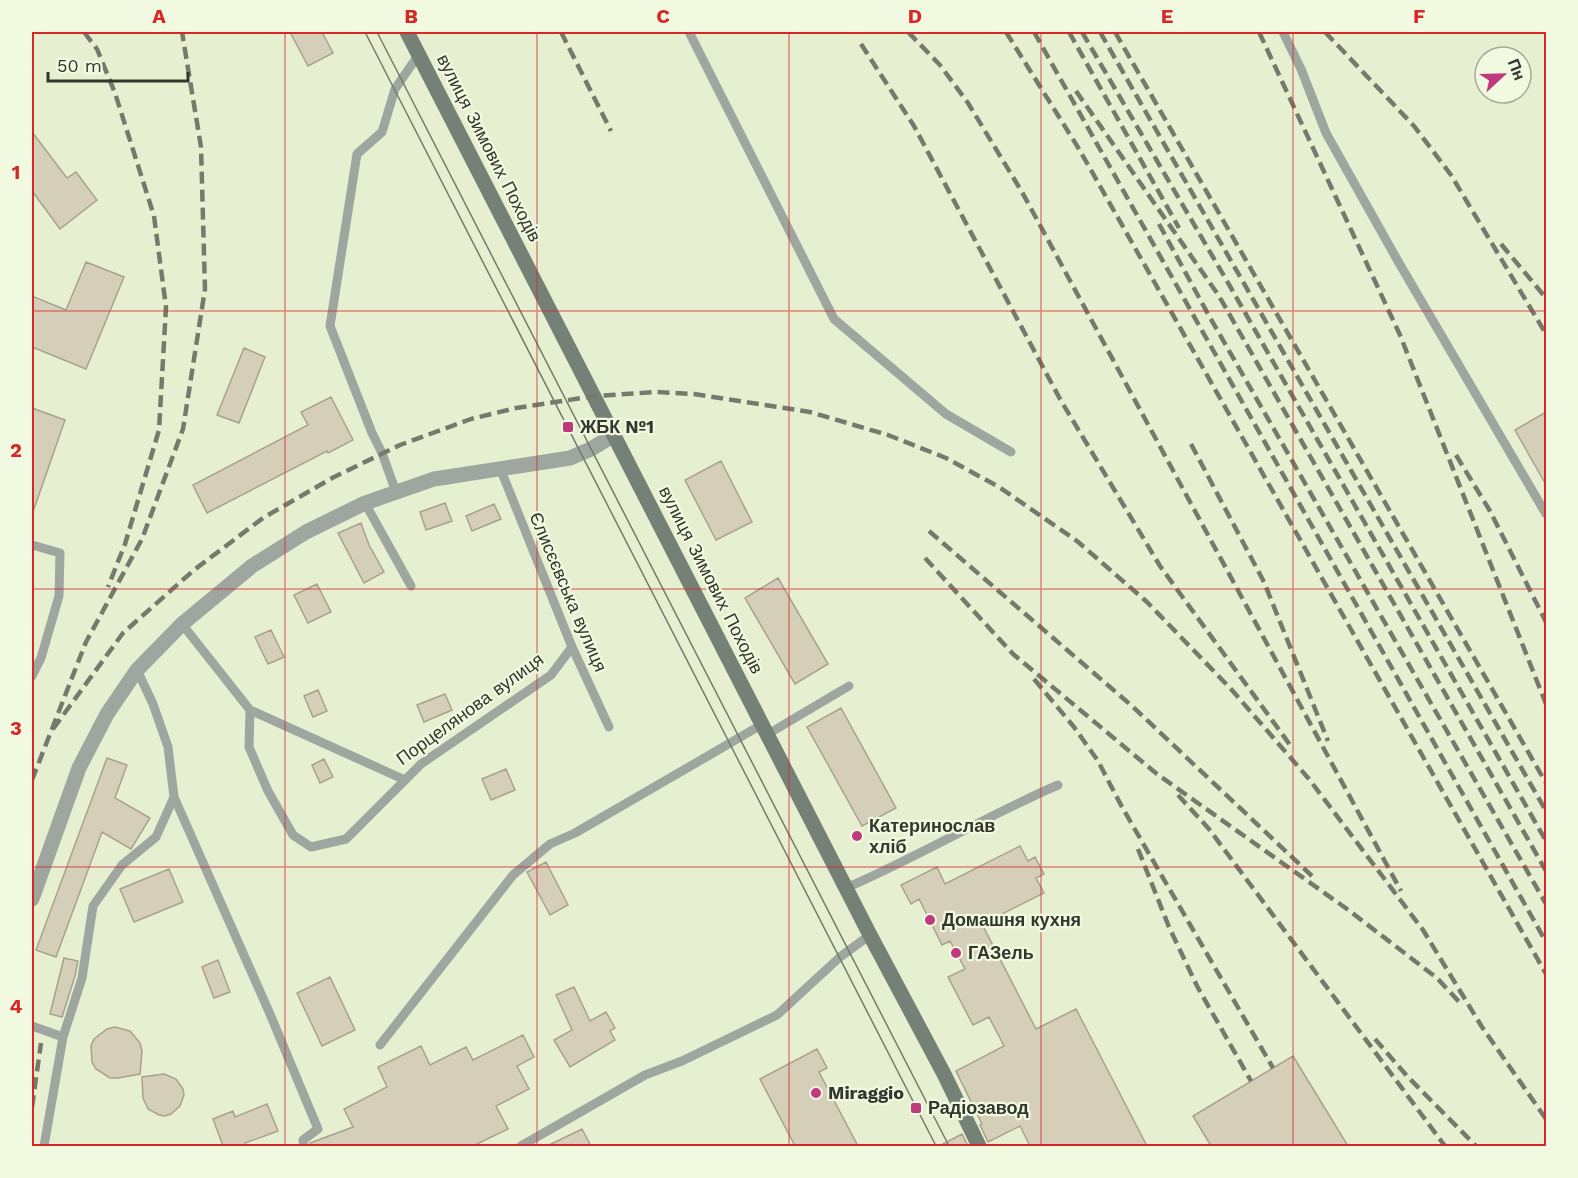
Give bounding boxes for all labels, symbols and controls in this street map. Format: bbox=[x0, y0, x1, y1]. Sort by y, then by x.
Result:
text: A bbox=[152, 4, 166, 28]
text: B bbox=[404, 4, 418, 28]
text: C bbox=[656, 4, 670, 28]
text: D bbox=[908, 4, 922, 28]
text: E bbox=[1161, 4, 1173, 28]
text: F bbox=[1413, 4, 1425, 28]
scale bar bbox=[48, 45, 188, 83]
north arrow bbox=[1473, 45, 1533, 105]
street label: вулиця Зимових Походів bbox=[433, 50, 546, 245]
text: 50 m bbox=[57, 55, 102, 76]
text: Пн bbox=[1504, 56, 1529, 83]
text: 1 bbox=[12, 160, 20, 184]
place label: ЖБК №1 bbox=[579, 416, 654, 437]
marker: ЖБК №1 bbox=[561, 420, 575, 434]
text: 2 bbox=[10, 438, 22, 462]
street label: вулиця Зимових Походів bbox=[655, 482, 768, 677]
street label: Єлисєєвська вулиця bbox=[525, 509, 612, 675]
street label: Порцелянова вулиця bbox=[392, 648, 547, 769]
text: 3 bbox=[10, 716, 22, 740]
place label: Катеринослав хліб bbox=[869, 815, 995, 857]
marker: Катеринослав хліб bbox=[850, 829, 864, 843]
place label: Домашня кухня bbox=[942, 909, 1081, 930]
marker: Домашня кухня bbox=[923, 913, 937, 927]
place label: ГАЗель bbox=[968, 942, 1034, 963]
marker: ГАЗель bbox=[949, 946, 963, 960]
text: 4 bbox=[10, 994, 23, 1018]
place label: Miraggio bbox=[828, 1082, 904, 1103]
marker: Miraggio bbox=[809, 1086, 823, 1100]
place label: Радіозавод bbox=[928, 1097, 1029, 1118]
marker: Радіозавод bbox=[909, 1101, 923, 1115]

